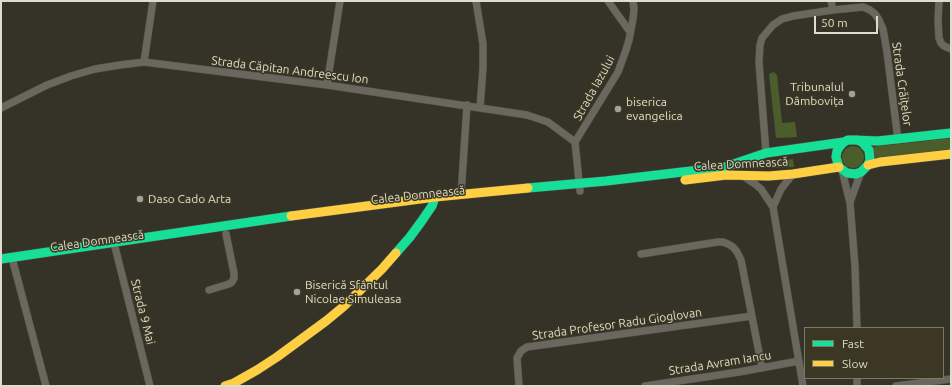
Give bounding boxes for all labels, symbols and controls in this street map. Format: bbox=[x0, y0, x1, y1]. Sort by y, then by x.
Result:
scale bar bbox=[816, 8, 880, 34]
text: 50 m bbox=[821, 16, 848, 29]
street label: Strada Crăițelor bbox=[889, 41, 915, 127]
street label: Strada Căpitan Andreescu Ion bbox=[211, 53, 369, 87]
street label: Strada Iazului bbox=[570, 53, 618, 123]
place label: Tribunalul Dâmbovița bbox=[785, 80, 844, 108]
marker: Tribunalul Dâmbovița bbox=[847, 89, 857, 99]
place label: biserica evangelica bbox=[626, 95, 683, 123]
marker: biserica evangelica bbox=[613, 104, 623, 114]
street label: Calea Domnească bbox=[693, 154, 789, 174]
street label: Calea Domnească bbox=[370, 183, 466, 207]
place label: Daso Cado Arta bbox=[148, 192, 231, 206]
marker: Daso Cado Arta bbox=[135, 194, 145, 204]
street label: Calea Domnească bbox=[49, 227, 145, 255]
street label: Strada 9 Mai bbox=[128, 278, 158, 346]
place label: Biserică Sfântul Nicolae Simuleasa bbox=[305, 278, 401, 306]
marker: Biserică Sfântul Nicolae Simuleasa bbox=[292, 287, 302, 297]
street label: Strada Profesor Radu Gioglovan bbox=[531, 305, 703, 343]
legend bbox=[804, 327, 944, 379]
text: Fast bbox=[842, 337, 864, 350]
street label: Strada Avram Iancu bbox=[668, 348, 772, 378]
text: Slow bbox=[842, 357, 868, 370]

